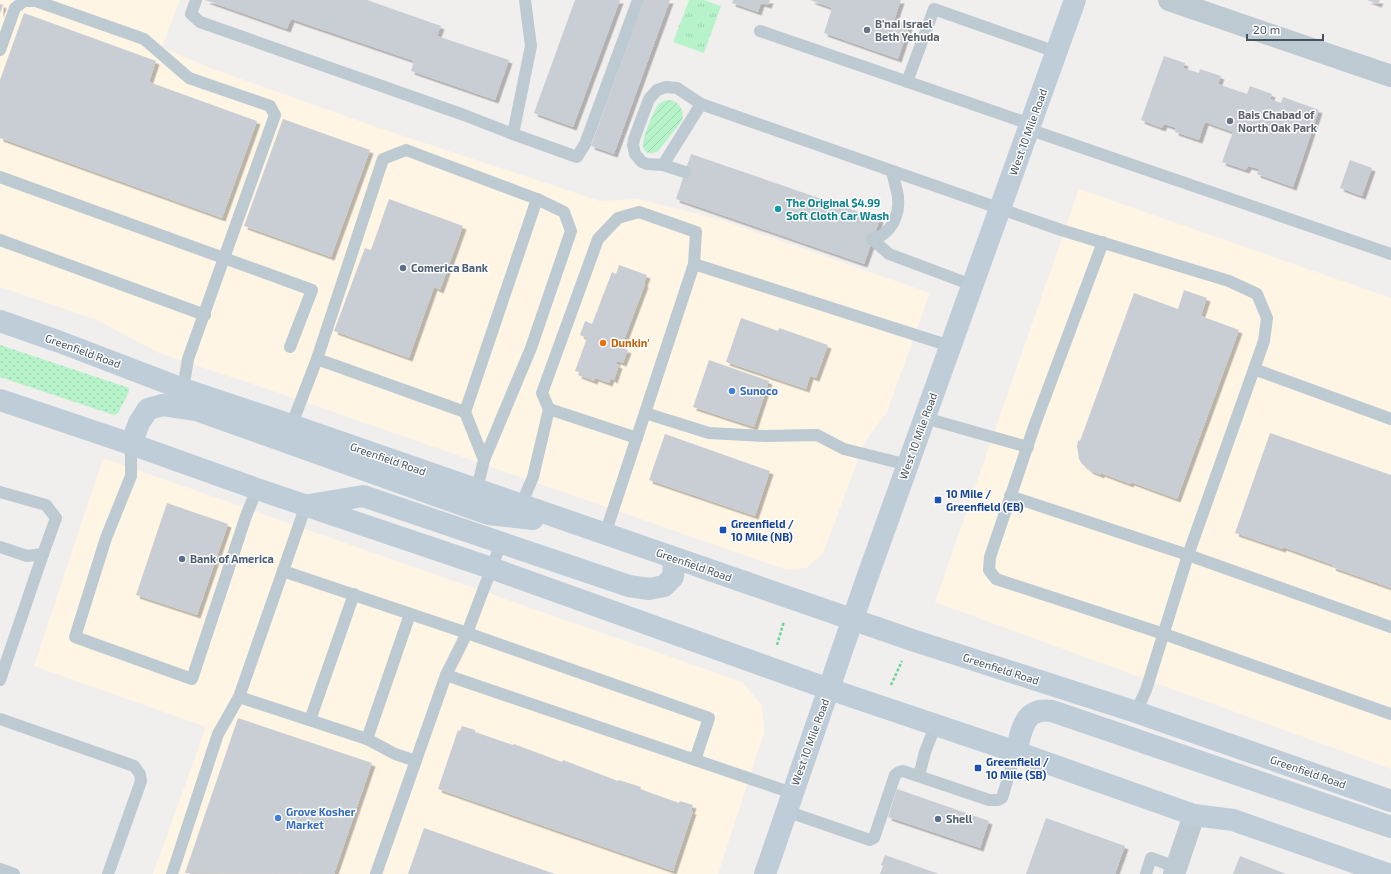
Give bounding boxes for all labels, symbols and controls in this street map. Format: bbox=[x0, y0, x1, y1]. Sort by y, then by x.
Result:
scale bar bbox=[1247, 16, 1323, 42]
place label: B'nai Israel Beth Yehuda bbox=[875, 17, 940, 43]
text: 20 m bbox=[1253, 22, 1280, 36]
marker: B'nai Israel Beth Yehuda bbox=[862, 25, 872, 35]
street label: West 10 Mile Road bbox=[1006, 87, 1049, 177]
place label: Bais Chabad of North Oak Park bbox=[1238, 108, 1318, 134]
marker: Bais Chabad of North Oak Park bbox=[1225, 116, 1235, 126]
place label: The Original $4.99 Soft Cloth Car Wash bbox=[786, 196, 889, 222]
marker: The Original $4.99 Soft Cloth Car Wash bbox=[773, 204, 783, 214]
place label: Comerica Bank bbox=[411, 261, 489, 274]
marker: Comerica Bank bbox=[398, 263, 408, 273]
street label: Greenfield Road bbox=[44, 331, 123, 370]
place label: Dunkin' bbox=[611, 336, 650, 349]
marker: Dunkin' bbox=[598, 338, 608, 348]
place label: Sunoco bbox=[740, 384, 779, 397]
marker: Sunoco bbox=[727, 386, 737, 396]
street label: West 10 Mile Road bbox=[896, 391, 939, 481]
street label: Greenfield Road bbox=[349, 439, 428, 478]
place label: 10 Mile / Greenfield (EB) bbox=[946, 487, 1024, 513]
marker: 10 Mile / Greenfield (EB) bbox=[933, 495, 943, 505]
place label: Greenfield / 10 Mile (NB) bbox=[731, 517, 794, 543]
marker: Greenfield / 10 Mile (NB) bbox=[718, 525, 728, 535]
street label: Greenfield Road bbox=[655, 545, 734, 584]
place label: Bank of America bbox=[190, 552, 274, 565]
marker: Bank of America bbox=[177, 554, 187, 564]
street label: Greenfield Road bbox=[961, 650, 1041, 687]
street label: West 10 Mile Road bbox=[788, 697, 831, 787]
street label: Greenfield Road bbox=[1269, 752, 1348, 791]
place label: Greenfield / 10 Mile (SB) bbox=[986, 755, 1049, 781]
marker: Greenfield / 10 Mile (SB) bbox=[973, 763, 983, 773]
place label: Grove Kosher Market bbox=[286, 805, 356, 831]
place label: Shell bbox=[946, 812, 973, 825]
marker: Grove Kosher Market bbox=[273, 813, 283, 823]
marker: Shell bbox=[933, 814, 943, 824]

